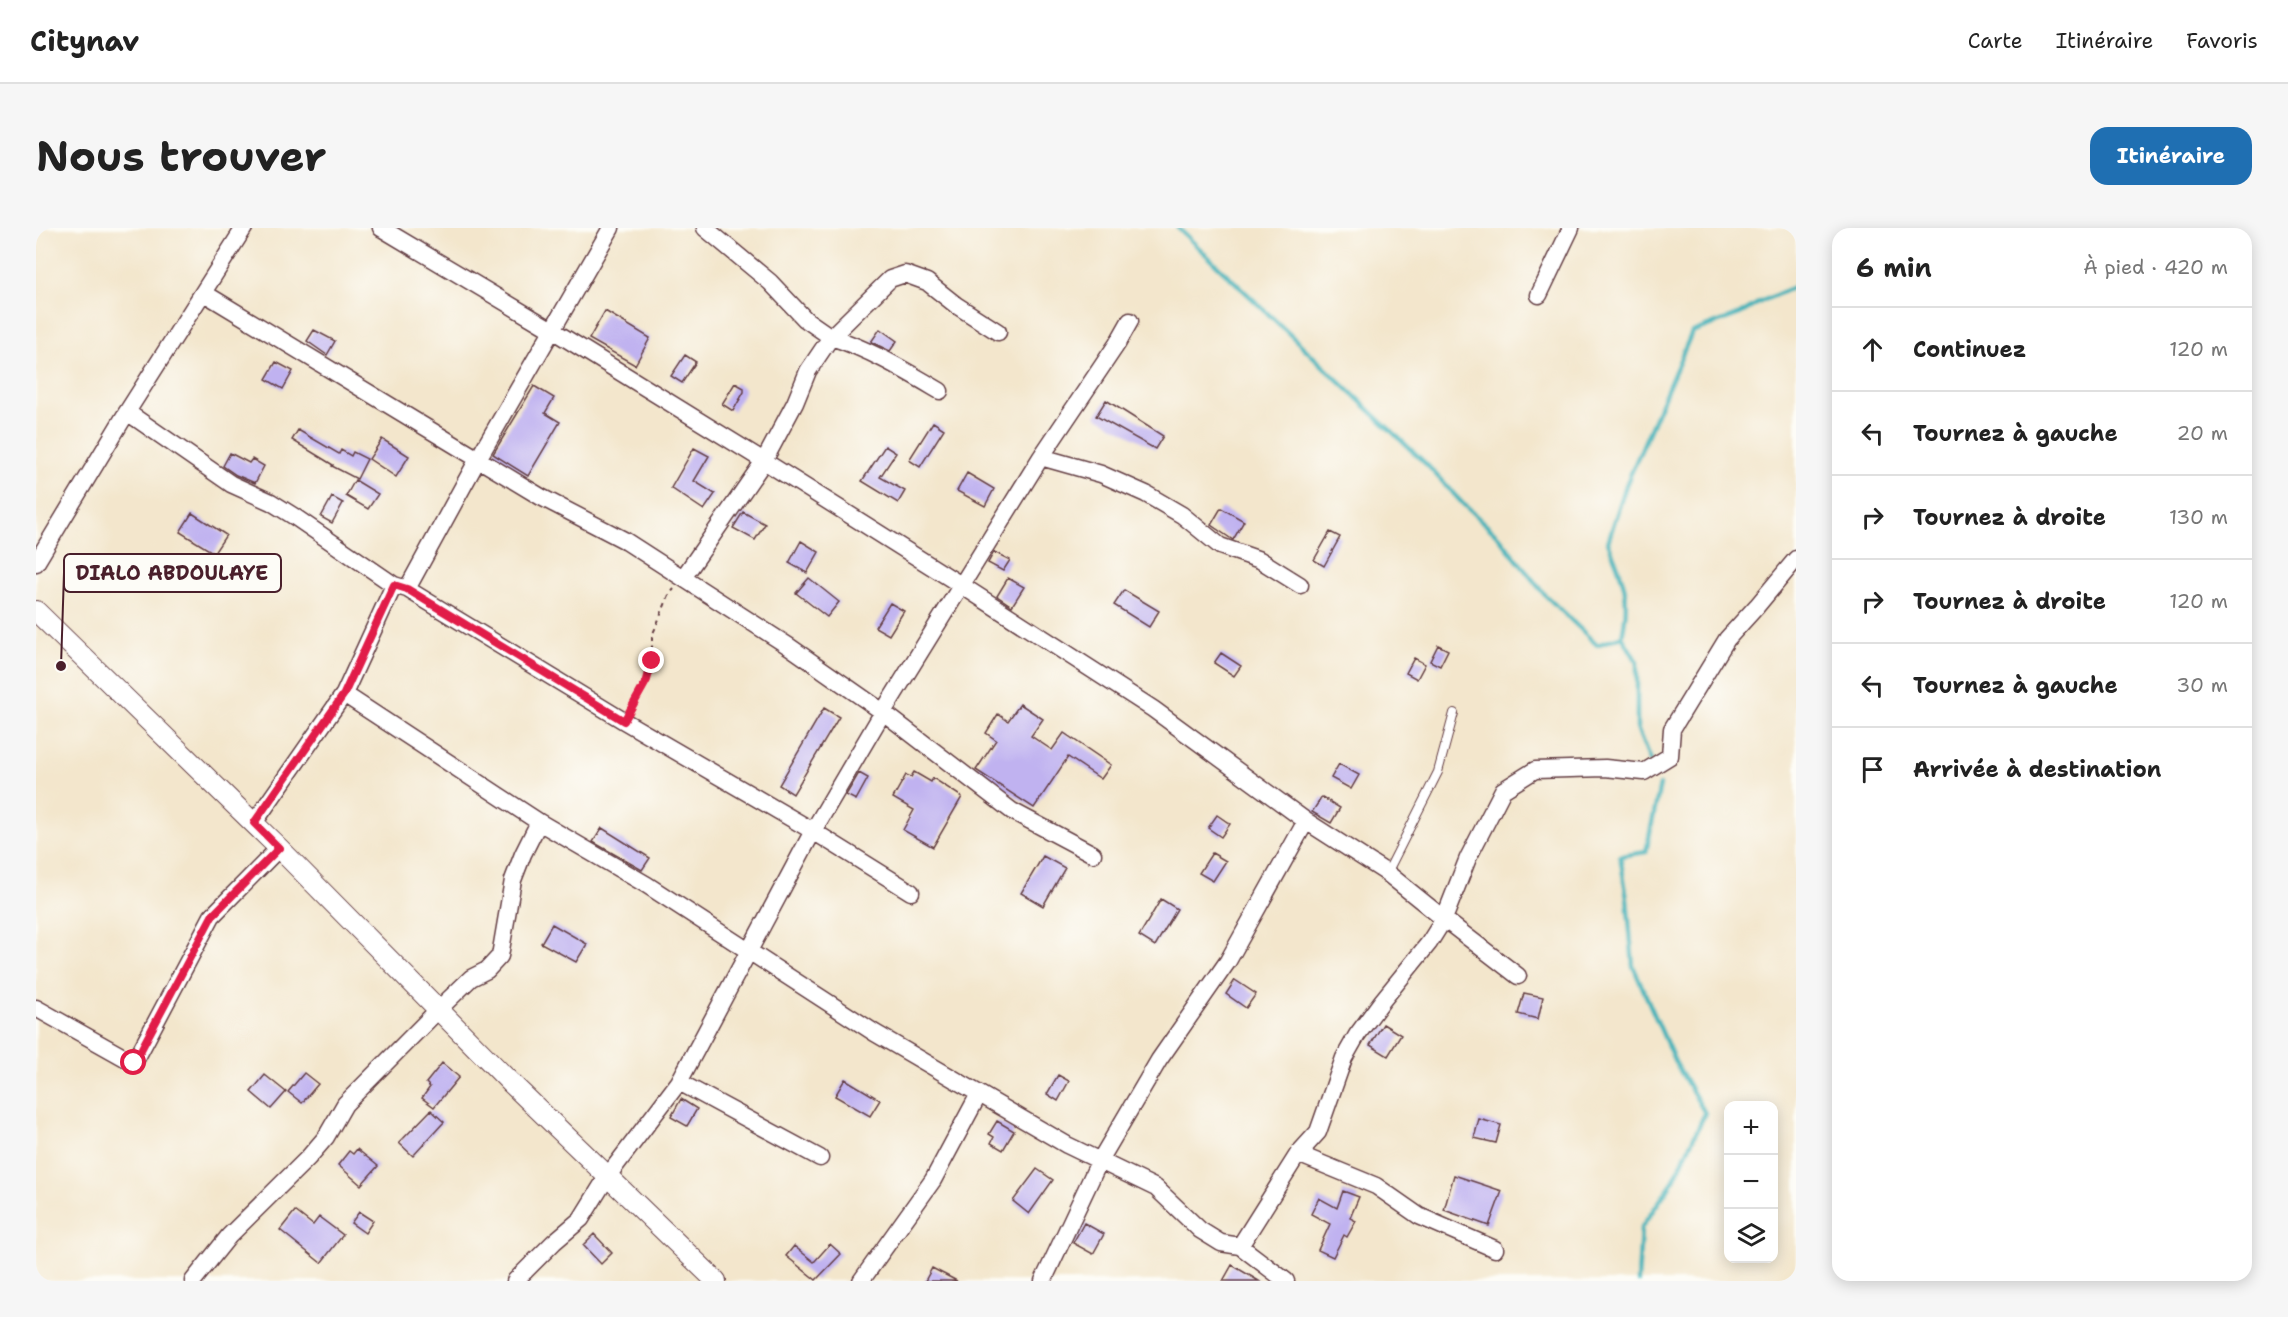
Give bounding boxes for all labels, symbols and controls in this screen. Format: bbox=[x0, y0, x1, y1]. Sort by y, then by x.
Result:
text: Citynav bbox=[30, 22, 139, 60]
text: Carte bbox=[1968, 27, 2023, 55]
text: Itinéraire bbox=[2056, 27, 2153, 55]
text: Favoris bbox=[2186, 27, 2258, 55]
button: Itinéraire bbox=[2090, 127, 2252, 185]
text: Nous trouver bbox=[36, 128, 326, 184]
text: 6 min bbox=[1856, 250, 1932, 285]
text: À pied · 420 m bbox=[2083, 254, 2228, 280]
icon: ahead bbox=[1856, 333, 1889, 366]
text: Continuez bbox=[1913, 335, 2026, 364]
text: 120 m bbox=[2169, 336, 2228, 362]
icon: left bbox=[1856, 417, 1889, 450]
text: Tournez à gauche bbox=[1913, 419, 2118, 448]
text: 20 m bbox=[2177, 420, 2228, 446]
icon: right bbox=[1856, 501, 1889, 534]
text: Tournez à droite bbox=[1913, 503, 2106, 532]
text: 130 m bbox=[2169, 504, 2228, 530]
callout: DIALO ABDOULAYE bbox=[64, 554, 281, 592]
text: DIALO ABDOULAYE bbox=[76, 560, 268, 586]
icon: right bbox=[1856, 585, 1889, 618]
text: Tournez à droite bbox=[1913, 587, 2106, 616]
text: 120 m bbox=[2169, 588, 2228, 614]
route end bbox=[638, 647, 664, 673]
icon: left bbox=[1856, 669, 1889, 702]
text: Tournez à gauche bbox=[1913, 671, 2118, 700]
text: 30 m bbox=[2176, 672, 2228, 698]
icon: arrive bbox=[1856, 753, 1889, 786]
text: Arrivée à destination bbox=[1913, 755, 2161, 784]
route start bbox=[120, 1049, 146, 1075]
map controls bbox=[1724, 1101, 1778, 1263]
button: + bbox=[1724, 1101, 1778, 1155]
button: − bbox=[1724, 1155, 1778, 1209]
button: layers bbox=[1724, 1209, 1778, 1263]

